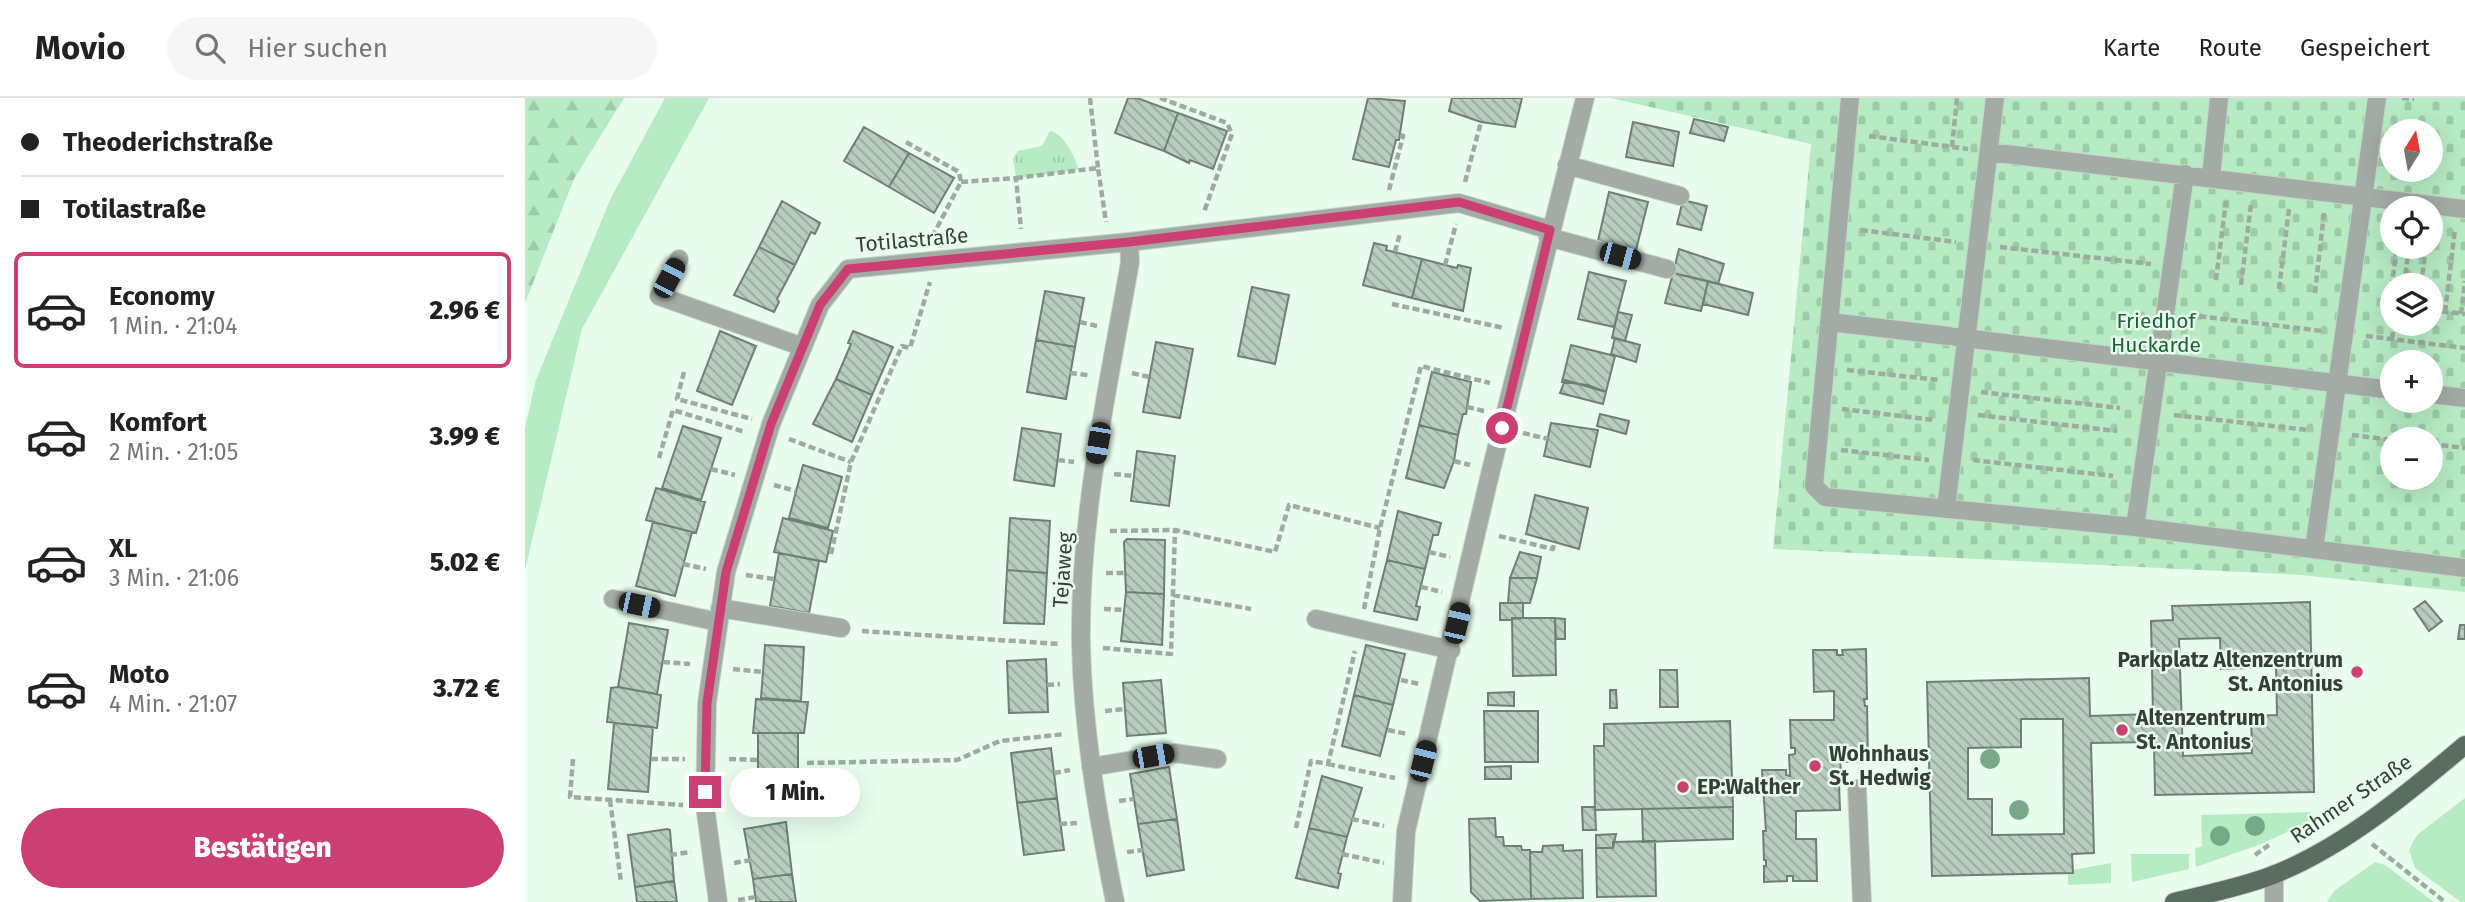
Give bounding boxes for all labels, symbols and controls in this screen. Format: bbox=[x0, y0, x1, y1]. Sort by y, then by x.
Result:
search box bbox=[167, 17, 657, 80]
text: Movio bbox=[35, 28, 125, 68]
icon: search bbox=[191, 29, 229, 67]
text: Hier suchen bbox=[247, 33, 388, 64]
text: Karte bbox=[2103, 34, 2160, 62]
text: Route bbox=[2198, 34, 2262, 62]
text: Gespeichert bbox=[2300, 34, 2430, 62]
north arrow bbox=[2380, 119, 2443, 182]
map controls bbox=[2380, 119, 2443, 490]
text: Theoderichstraße bbox=[63, 127, 273, 158]
text: Totilastraße bbox=[63, 194, 206, 225]
button: locate bbox=[2380, 196, 2443, 259]
street label: Totilastraße bbox=[855, 222, 969, 258]
car bbox=[1597, 240, 1644, 272]
car bbox=[650, 255, 689, 301]
button: layers bbox=[2380, 273, 2443, 336]
icon: car bbox=[25, 279, 88, 342]
text: Economy bbox=[109, 281, 215, 312]
text: 2.96 € bbox=[430, 295, 500, 326]
park label: Friedhof Huckarde bbox=[2111, 308, 2201, 358]
text: 1 Min. · 21:04 bbox=[109, 312, 238, 340]
button: + bbox=[2380, 350, 2443, 413]
icon: car bbox=[25, 405, 88, 468]
text: Komfort bbox=[109, 407, 207, 438]
route start bbox=[1486, 412, 1518, 444]
car bbox=[1085, 420, 1112, 466]
text: 3.99 € bbox=[430, 421, 500, 452]
button: − bbox=[2380, 427, 2443, 490]
text: 2 Min. · 21:05 bbox=[109, 438, 238, 466]
icon: car bbox=[25, 531, 88, 594]
street label: Tejaweg bbox=[1047, 531, 1079, 609]
text: XL bbox=[109, 533, 137, 564]
text: 5.02 € bbox=[430, 547, 500, 578]
text: 3 Min. · 21:06 bbox=[109, 564, 239, 592]
car bbox=[617, 590, 662, 620]
car bbox=[1443, 600, 1472, 646]
place label: Parkplatz Altenzentrum St. Antonius bbox=[2118, 647, 2343, 697]
icon: car bbox=[25, 657, 88, 720]
text: Moto bbox=[109, 659, 169, 690]
marker: Parkplatz Altenzentrum St. Antonius bbox=[2349, 664, 2365, 680]
text: 3.72 € bbox=[433, 673, 500, 704]
text: 4 Min. · 21:07 bbox=[109, 690, 237, 718]
place label: Altenzentrum St. Antonius bbox=[2135, 705, 2266, 755]
marker: Altenzentrum St. Antonius bbox=[2114, 722, 2130, 738]
car bbox=[1408, 738, 1439, 784]
place label: Wohnhaus St. Hedwig bbox=[1829, 741, 1931, 791]
car bbox=[1131, 742, 1176, 770]
street label: Rahmer Straße bbox=[2285, 749, 2417, 849]
marker: Wohnhaus St. Hedwig bbox=[1807, 758, 1823, 774]
callout: 1 Min. bbox=[729, 768, 859, 816]
place label: EP:Walther bbox=[1697, 774, 1801, 800]
route end bbox=[689, 776, 721, 808]
text: 1 Min. bbox=[765, 778, 825, 806]
marker: EP:Walther bbox=[1675, 779, 1691, 795]
button: Bestätigen bbox=[21, 808, 504, 888]

